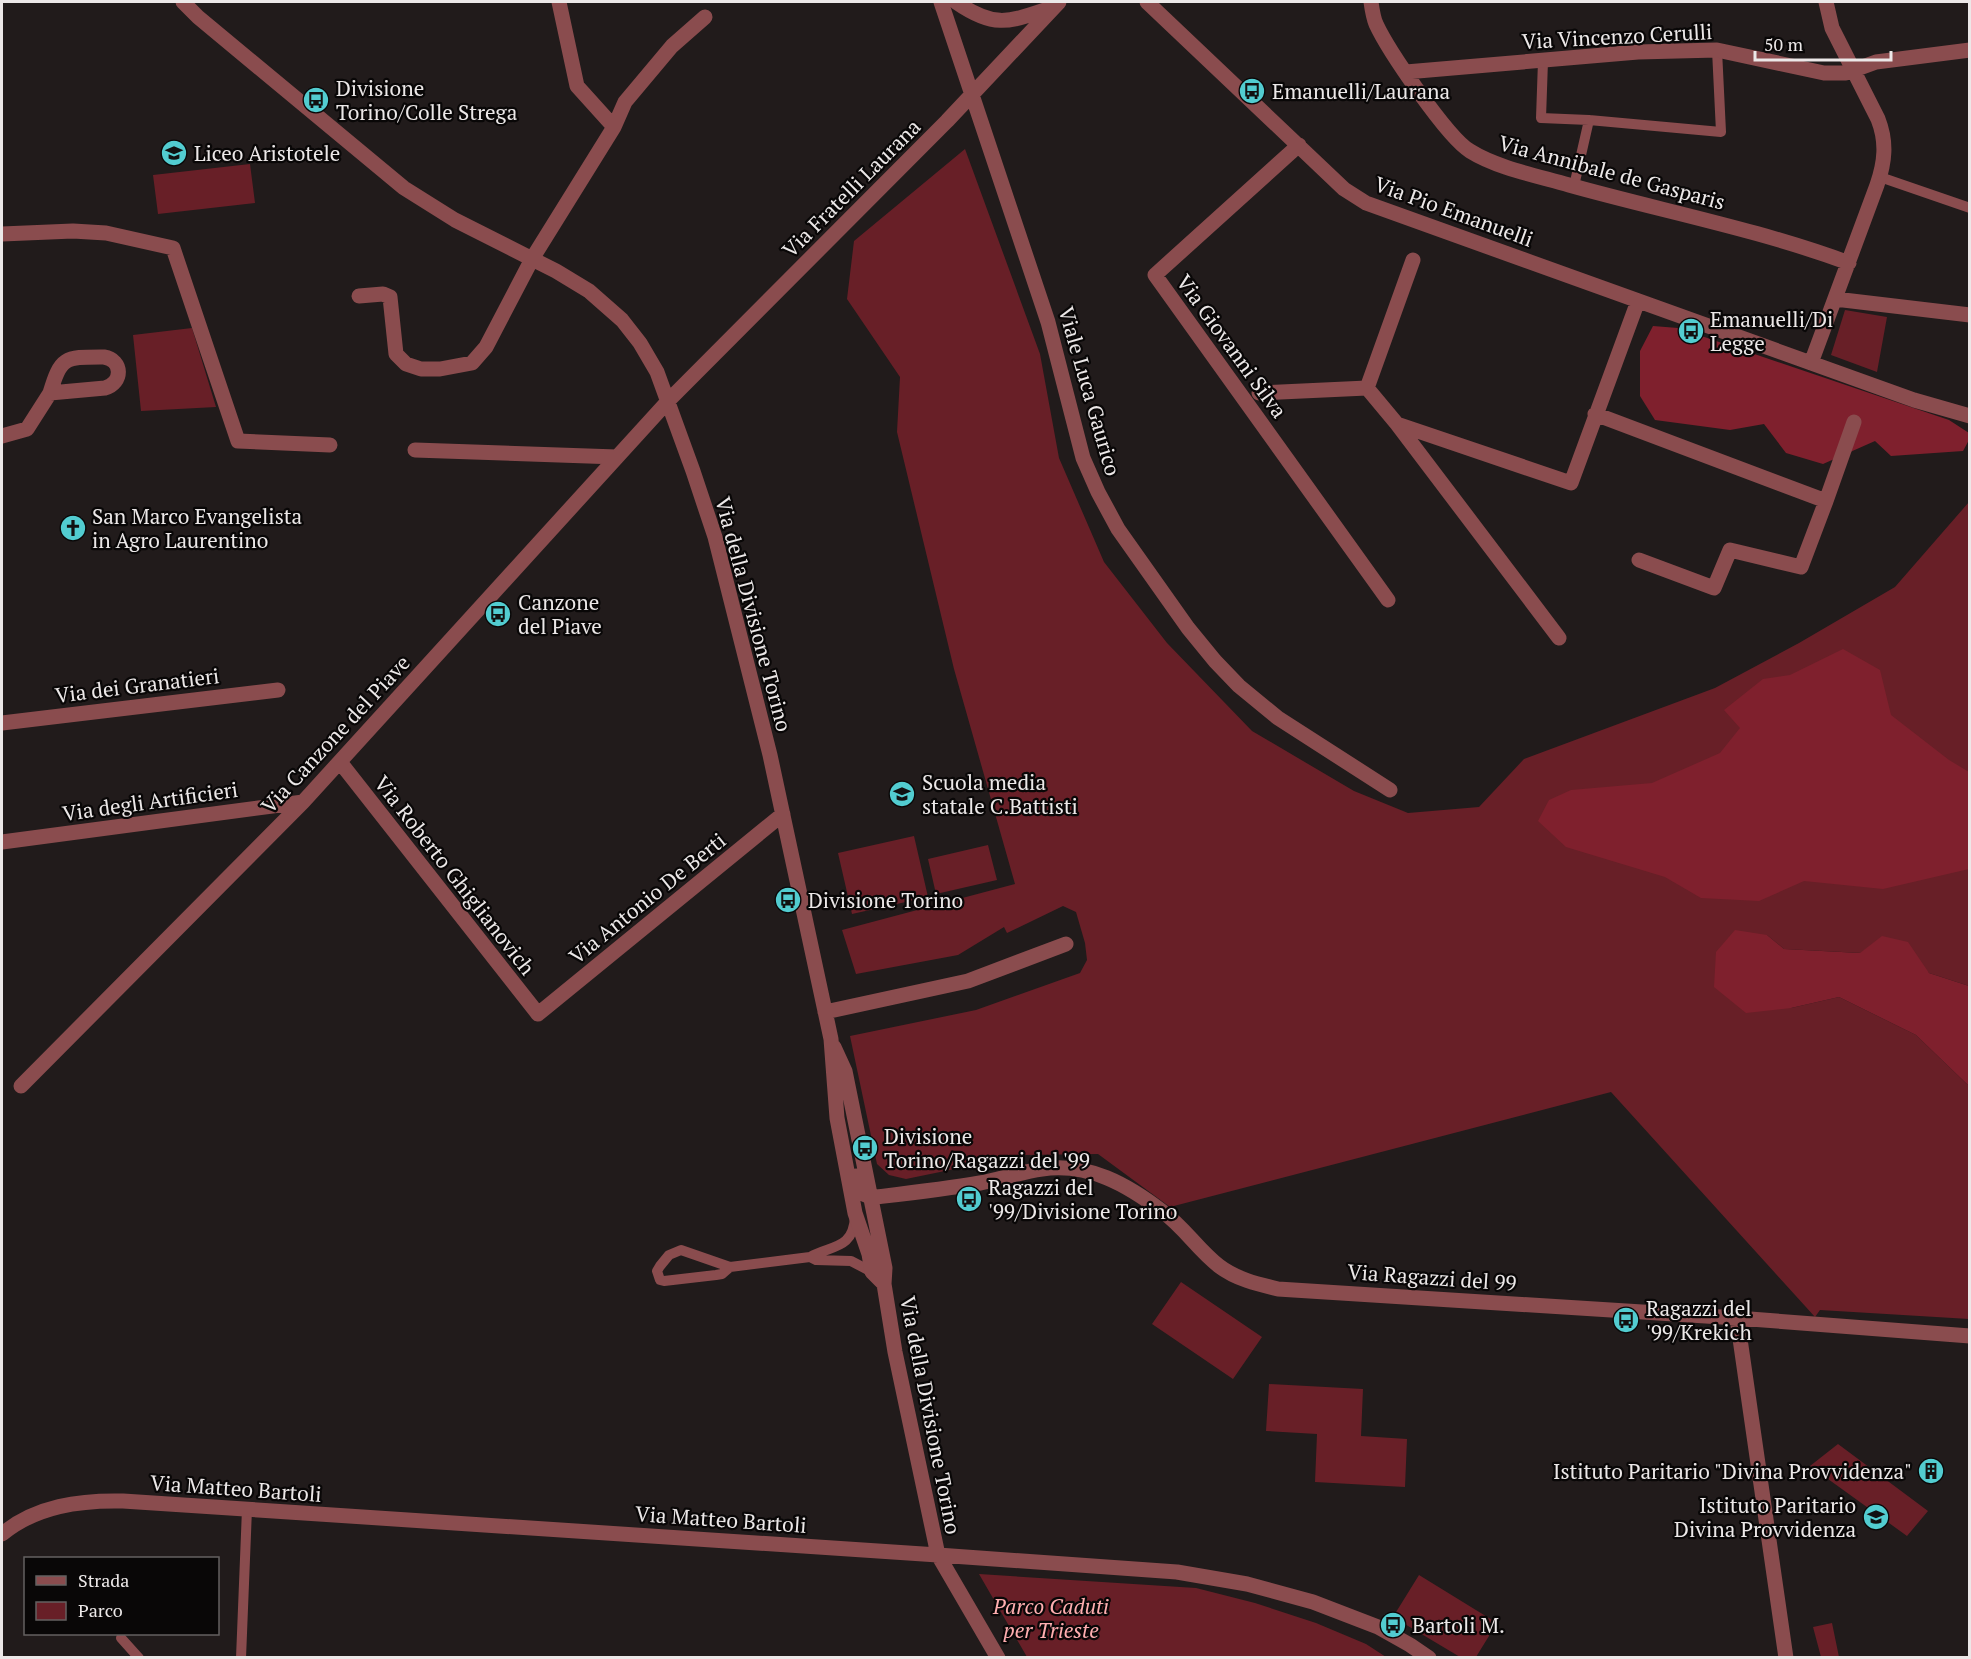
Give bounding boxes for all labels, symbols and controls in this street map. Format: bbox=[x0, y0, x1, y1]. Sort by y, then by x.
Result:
street label: Via Vincenzo Cerulli bbox=[1521, 17, 1713, 55]
scale bar bbox=[1755, 24, 1892, 62]
text: 50 m bbox=[1764, 32, 1804, 56]
place label: Divisione Torino/Colle Strega bbox=[336, 74, 518, 126]
bus stop icon: Emanuelli/Laurana bbox=[1237, 76, 1267, 106]
place label: Emanuelli/Laurana bbox=[1272, 77, 1451, 105]
bus stop icon: Divisione Torino/Colle Strega bbox=[301, 85, 331, 115]
street label: Via Fratelli Laurana bbox=[776, 112, 927, 263]
street label: Via Annibale de Gasparis bbox=[1496, 128, 1728, 216]
school or university icon: Liceo Aristotele bbox=[159, 138, 189, 168]
place label: Liceo Aristotele bbox=[194, 139, 340, 167]
street label: Via Pio Emanuelli bbox=[1371, 169, 1537, 253]
street label: Via Giovanni Silva bbox=[1170, 269, 1294, 424]
street label: Viale Luca Gaurico bbox=[1052, 303, 1128, 479]
place label: Emanuelli/Di Legge bbox=[1710, 305, 1833, 357]
bus stop icon: Emanuelli/Di Legge bbox=[1676, 316, 1706, 346]
street label: Via della Divisione Torino bbox=[709, 493, 799, 735]
place label: San Marco Evangelista in Agro Laurentino bbox=[92, 502, 303, 554]
church icon: San Marco Evangelista in Agro Laurentino bbox=[58, 513, 88, 543]
place label: Canzone del Piave bbox=[518, 588, 602, 640]
bus stop icon: Canzone del Piave bbox=[483, 599, 513, 629]
street label: Via Canzone del Piave bbox=[254, 649, 416, 819]
street label: Via dei Granatieri bbox=[53, 661, 221, 709]
place label: Scuola media statale C.Battisti bbox=[922, 768, 1078, 820]
street label: Via Roberto Ghiglianovich bbox=[368, 770, 542, 980]
street label: Via degli Artificieri bbox=[60, 775, 240, 827]
school or university icon: Scuola media statale C.Battisti bbox=[887, 779, 917, 809]
street label: Via Antonio De Berti bbox=[563, 826, 731, 970]
bus stop icon: Divisione Torino bbox=[773, 885, 803, 915]
place label: Divisione Torino bbox=[808, 886, 963, 914]
place label: Divisione Torino/Ragazzi del '99 bbox=[884, 1122, 1090, 1174]
bus stop icon: Divisione Torino/Ragazzi del '99 bbox=[850, 1133, 880, 1163]
place label: Ragazzi del '99/Divisione Torino bbox=[988, 1173, 1177, 1225]
bus stop icon: Ragazzi del '99/Divisione Torino bbox=[954, 1184, 984, 1214]
street label: Via Ragazzi del 99 bbox=[1346, 1257, 1518, 1297]
street label: Via della Divisione Torino bbox=[894, 1294, 968, 1536]
place label: Ragazzi del '99/Krekich bbox=[1646, 1294, 1752, 1346]
bus stop icon: Ragazzi del '99/Krekich bbox=[1611, 1305, 1641, 1335]
building icon: Istituto Paritario "Divina Provvidenza" bbox=[1916, 1456, 1946, 1486]
place label: Istituto Paritario "Divina Provvidenza" bbox=[1553, 1457, 1912, 1485]
street label: Via Matteo Bartoli bbox=[149, 1468, 323, 1508]
place label: Istituto Paritario Divina Provvidenza bbox=[1674, 1491, 1856, 1543]
street label: Via Matteo Bartoli bbox=[634, 1499, 808, 1539]
school or university icon: Istituto Paritario Divina Provvidenza bbox=[1861, 1502, 1891, 1532]
legend bbox=[24, 1557, 219, 1635]
text: Strada bbox=[78, 1568, 129, 1592]
park label: Parco Caduti per Trieste bbox=[992, 1592, 1109, 1644]
text: Parco bbox=[78, 1598, 123, 1622]
bus stop icon: Bartoli M. bbox=[1378, 1610, 1408, 1640]
place label: Bartoli M. bbox=[1412, 1611, 1505, 1639]

